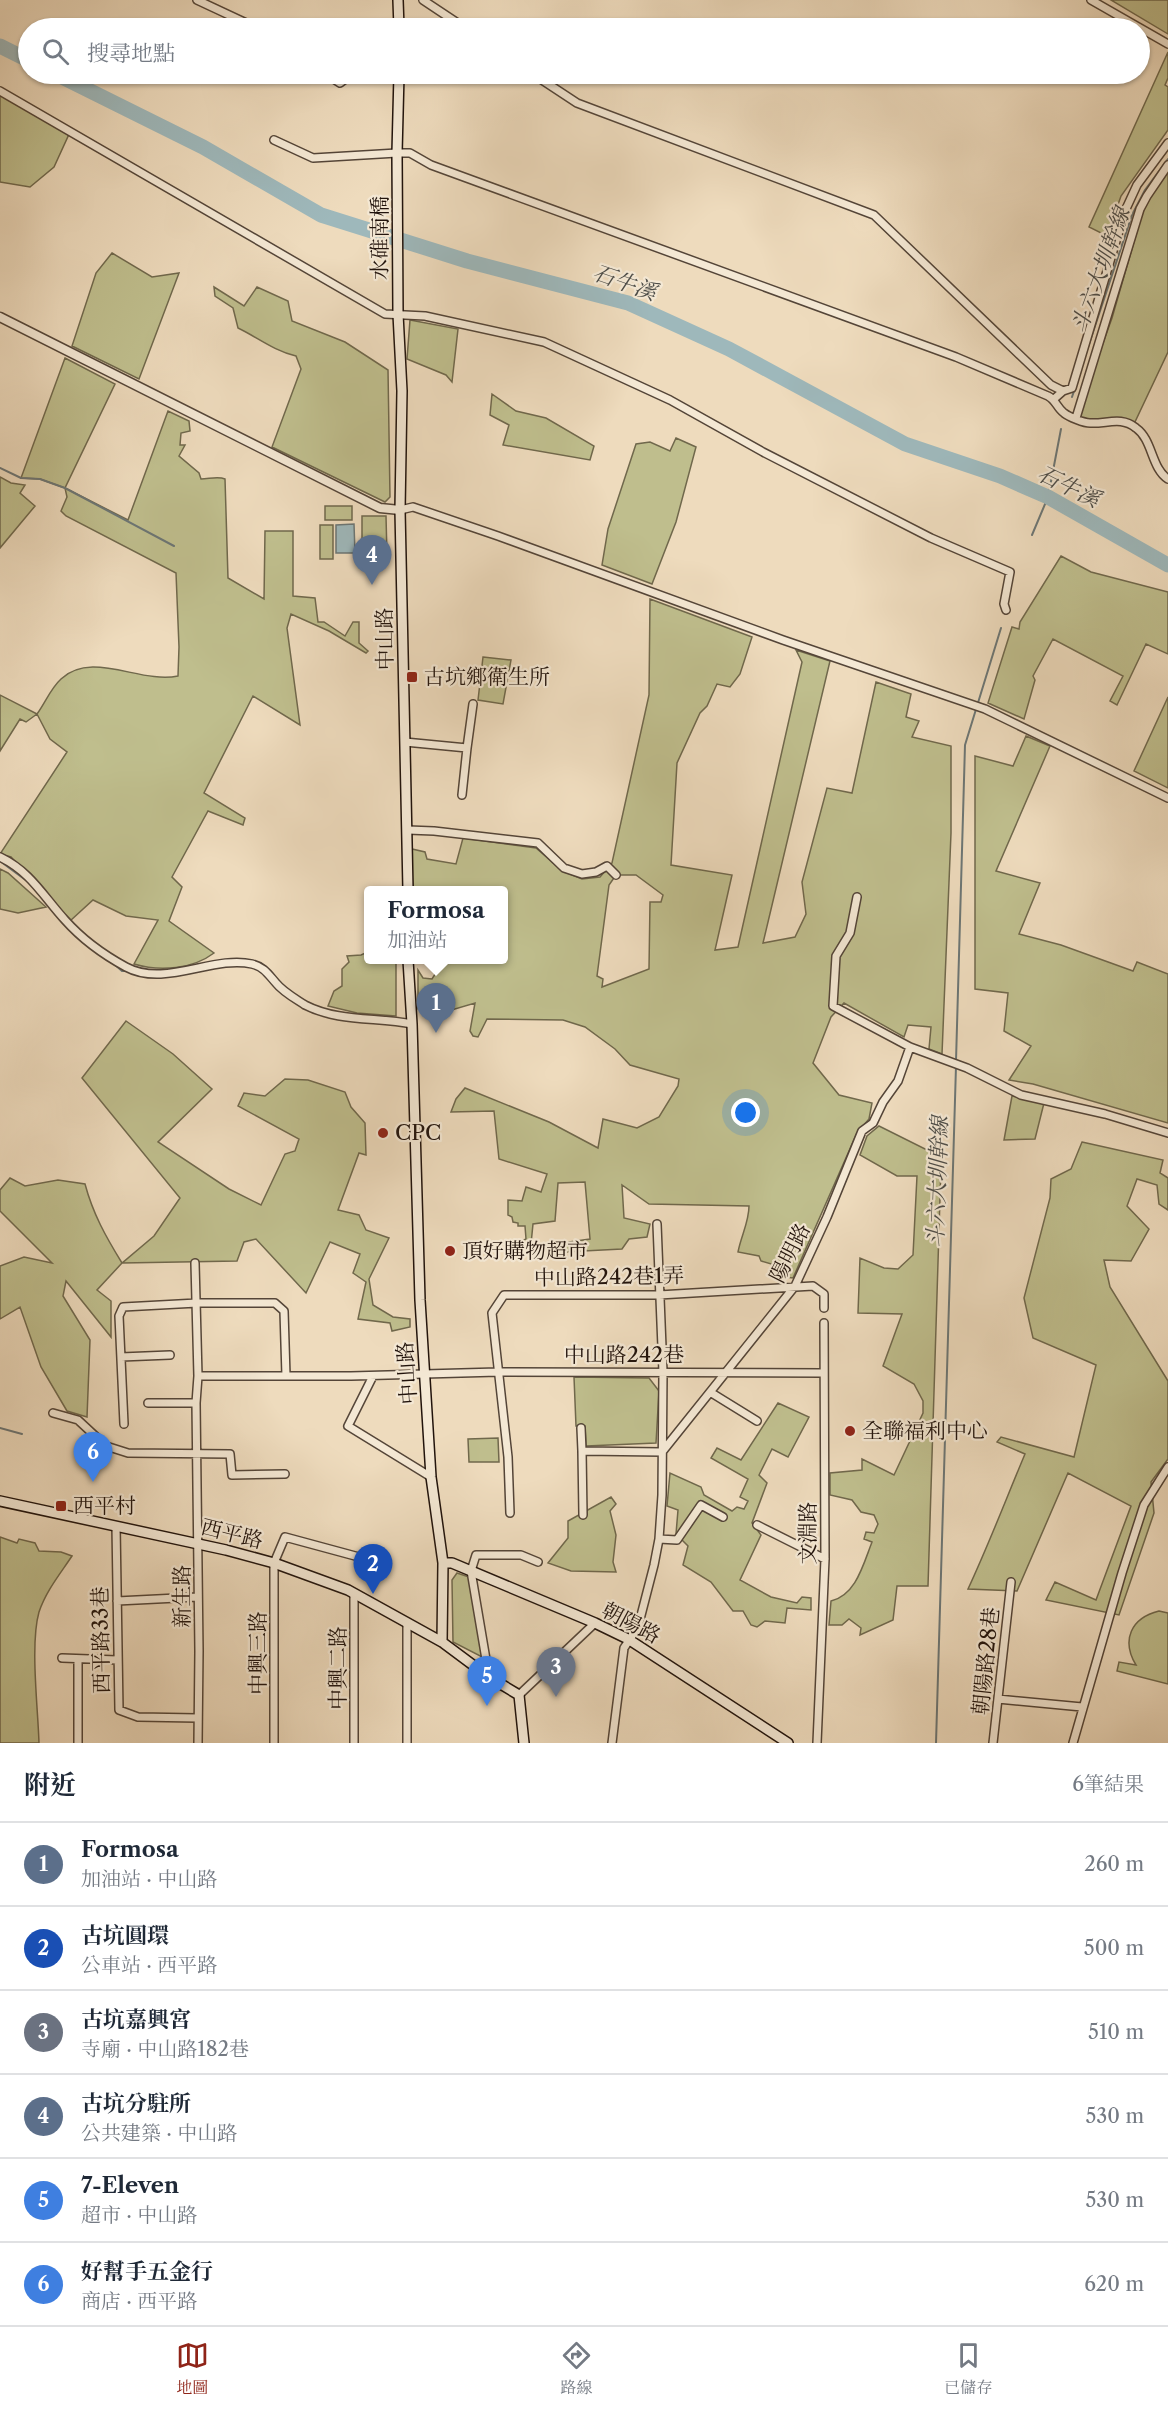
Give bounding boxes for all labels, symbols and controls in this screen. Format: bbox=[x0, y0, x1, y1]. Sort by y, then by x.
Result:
search box bbox=[18, 18, 1150, 84]
icon: search bbox=[39, 35, 72, 68]
text: 搜尋地點 bbox=[87, 40, 175, 67]
street label: 水碓南橋 bbox=[367, 196, 392, 280]
water label: 斗六大圳幹線 bbox=[1065, 202, 1136, 337]
water label: 石牛溪 bbox=[589, 259, 662, 307]
water label: 石牛溪 bbox=[1033, 460, 1106, 514]
pin: 4 bbox=[352, 536, 392, 585]
street label: 中山路 bbox=[371, 607, 398, 671]
place label: 古坑鄉衛生所 bbox=[424, 664, 550, 689]
marker: 古坑鄉衛生所 bbox=[405, 670, 419, 684]
popup bbox=[364, 886, 508, 964]
text: Formosa bbox=[387, 897, 485, 924]
text: 加油站 bbox=[387, 928, 447, 952]
pin: 1 bbox=[416, 984, 456, 1033]
your location bbox=[731, 1098, 760, 1127]
water label: 斗六大圳幹線 bbox=[922, 1114, 953, 1248]
place label: CPC bbox=[395, 1120, 441, 1145]
marker: CPC bbox=[376, 1126, 390, 1140]
street label: 陽明路 bbox=[764, 1219, 815, 1287]
place label: 頂好購物超市 bbox=[462, 1238, 588, 1263]
marker: 頂好購物超市 bbox=[443, 1244, 457, 1258]
street label: 中山路242巷1弄 bbox=[534, 1263, 684, 1290]
street label: 中山路 bbox=[392, 1341, 421, 1405]
street label: 中山路242巷 bbox=[564, 1342, 684, 1367]
place label: 全聯福利中心 bbox=[862, 1418, 988, 1443]
marker: 全聯福利中心 bbox=[843, 1424, 857, 1438]
pin: 6 bbox=[74, 1432, 112, 1482]
place label: 西平村 bbox=[73, 1493, 136, 1518]
marker: 西平村 bbox=[54, 1499, 68, 1513]
street label: 文淵路 bbox=[795, 1502, 820, 1565]
street label: 西平路 bbox=[199, 1514, 266, 1553]
pin: 2 bbox=[354, 1544, 392, 1594]
street label: 新生路 bbox=[169, 1565, 194, 1628]
street label: 西平路33巷 bbox=[87, 1586, 114, 1694]
street label: 朝陽路 bbox=[598, 1597, 665, 1648]
street label: 朝陽路28巷 bbox=[967, 1606, 1004, 1716]
street label: 中興三路 bbox=[245, 1611, 270, 1695]
street label: 中興二路 bbox=[325, 1626, 350, 1710]
pin: 3 bbox=[536, 1648, 576, 1697]
pin: 5 bbox=[468, 1656, 506, 1706]
text: 附近 bbox=[24, 1769, 76, 1801]
text: 6筆結果 bbox=[1072, 1772, 1144, 1796]
text: Formosa bbox=[81, 1836, 179, 1863]
text: 1 bbox=[39, 1852, 48, 1876]
text: 260 m bbox=[1084, 1852, 1144, 1876]
text: 加油站 · 中山路 bbox=[81, 1867, 217, 1891]
text: 古坑圓環 bbox=[81, 1922, 169, 1949]
text: 2 bbox=[38, 1936, 49, 1960]
text: 500 m bbox=[1084, 1936, 1144, 1960]
text: 公車站 · 西平路 bbox=[81, 1953, 217, 1977]
text: 古坑嘉興宮 bbox=[81, 2006, 191, 2033]
text: 3 bbox=[38, 2020, 49, 2044]
text: 510 m bbox=[1088, 2020, 1144, 2044]
text: 寺廟 · 中山路182巷 bbox=[81, 2037, 249, 2061]
text: 古坑分駐所 bbox=[81, 2090, 191, 2117]
text: 4 bbox=[38, 2104, 49, 2128]
text: 530 m bbox=[1086, 2104, 1144, 2128]
text: 公共建築 · 中山路 bbox=[81, 2121, 237, 2145]
text: 7-Eleven bbox=[81, 2172, 179, 2199]
text: 5 bbox=[38, 2188, 49, 2212]
text: 530 m bbox=[1086, 2188, 1144, 2212]
text: 超市 · 中山路 bbox=[81, 2203, 197, 2227]
text: 好幫手五金行 bbox=[81, 2258, 213, 2285]
text: 6 bbox=[38, 2272, 49, 2296]
text: 620 m bbox=[1084, 2272, 1144, 2296]
text: 商店 · 西平路 bbox=[81, 2289, 197, 2313]
tab: 地圖 bbox=[176, 2339, 209, 2398]
tab: 路線 bbox=[560, 2339, 593, 2398]
tab: 已儲存 bbox=[944, 2339, 992, 2398]

